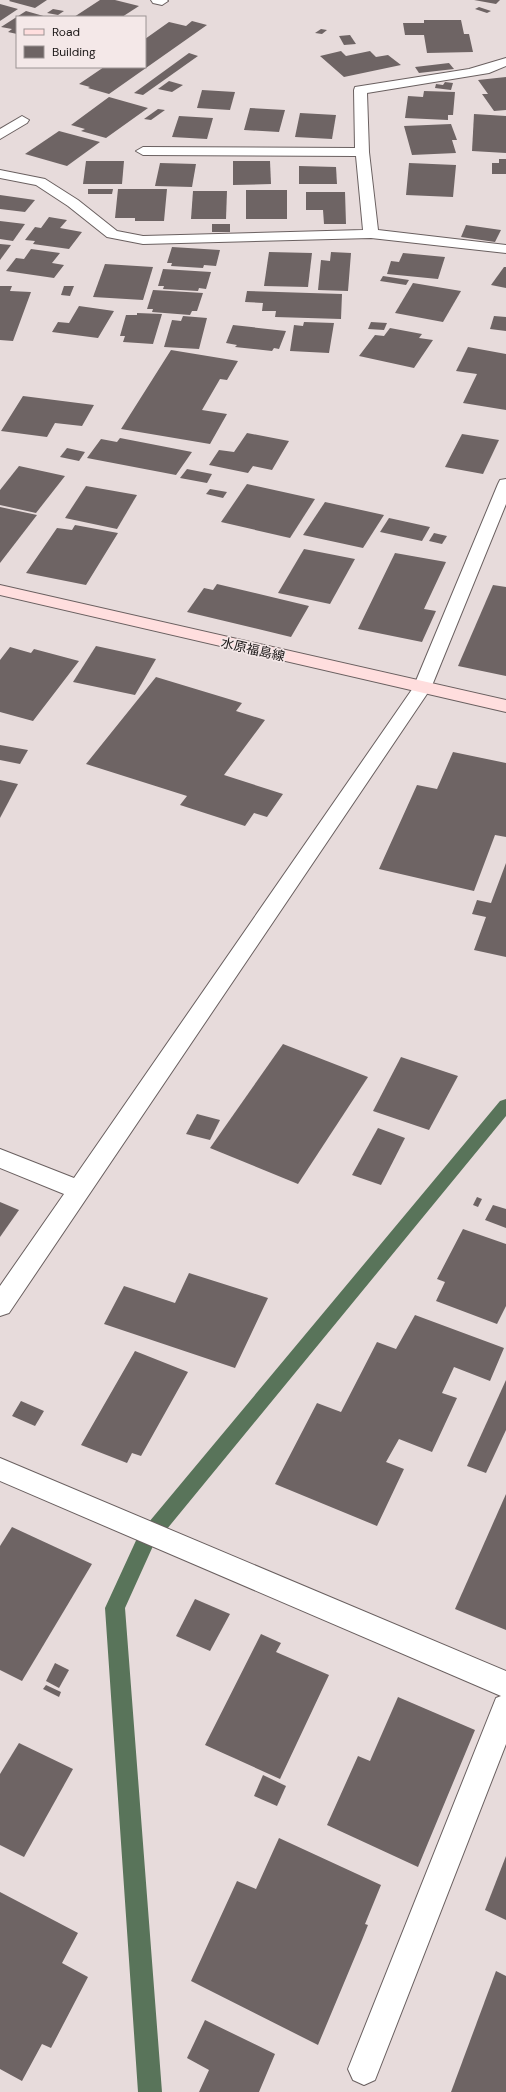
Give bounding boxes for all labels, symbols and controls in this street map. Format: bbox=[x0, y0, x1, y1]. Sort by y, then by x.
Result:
legend bbox=[16, 16, 146, 68]
text: Road bbox=[52, 24, 80, 40]
text: Building bbox=[52, 44, 96, 60]
street label: 水原福島線 bbox=[219, 634, 286, 665]

